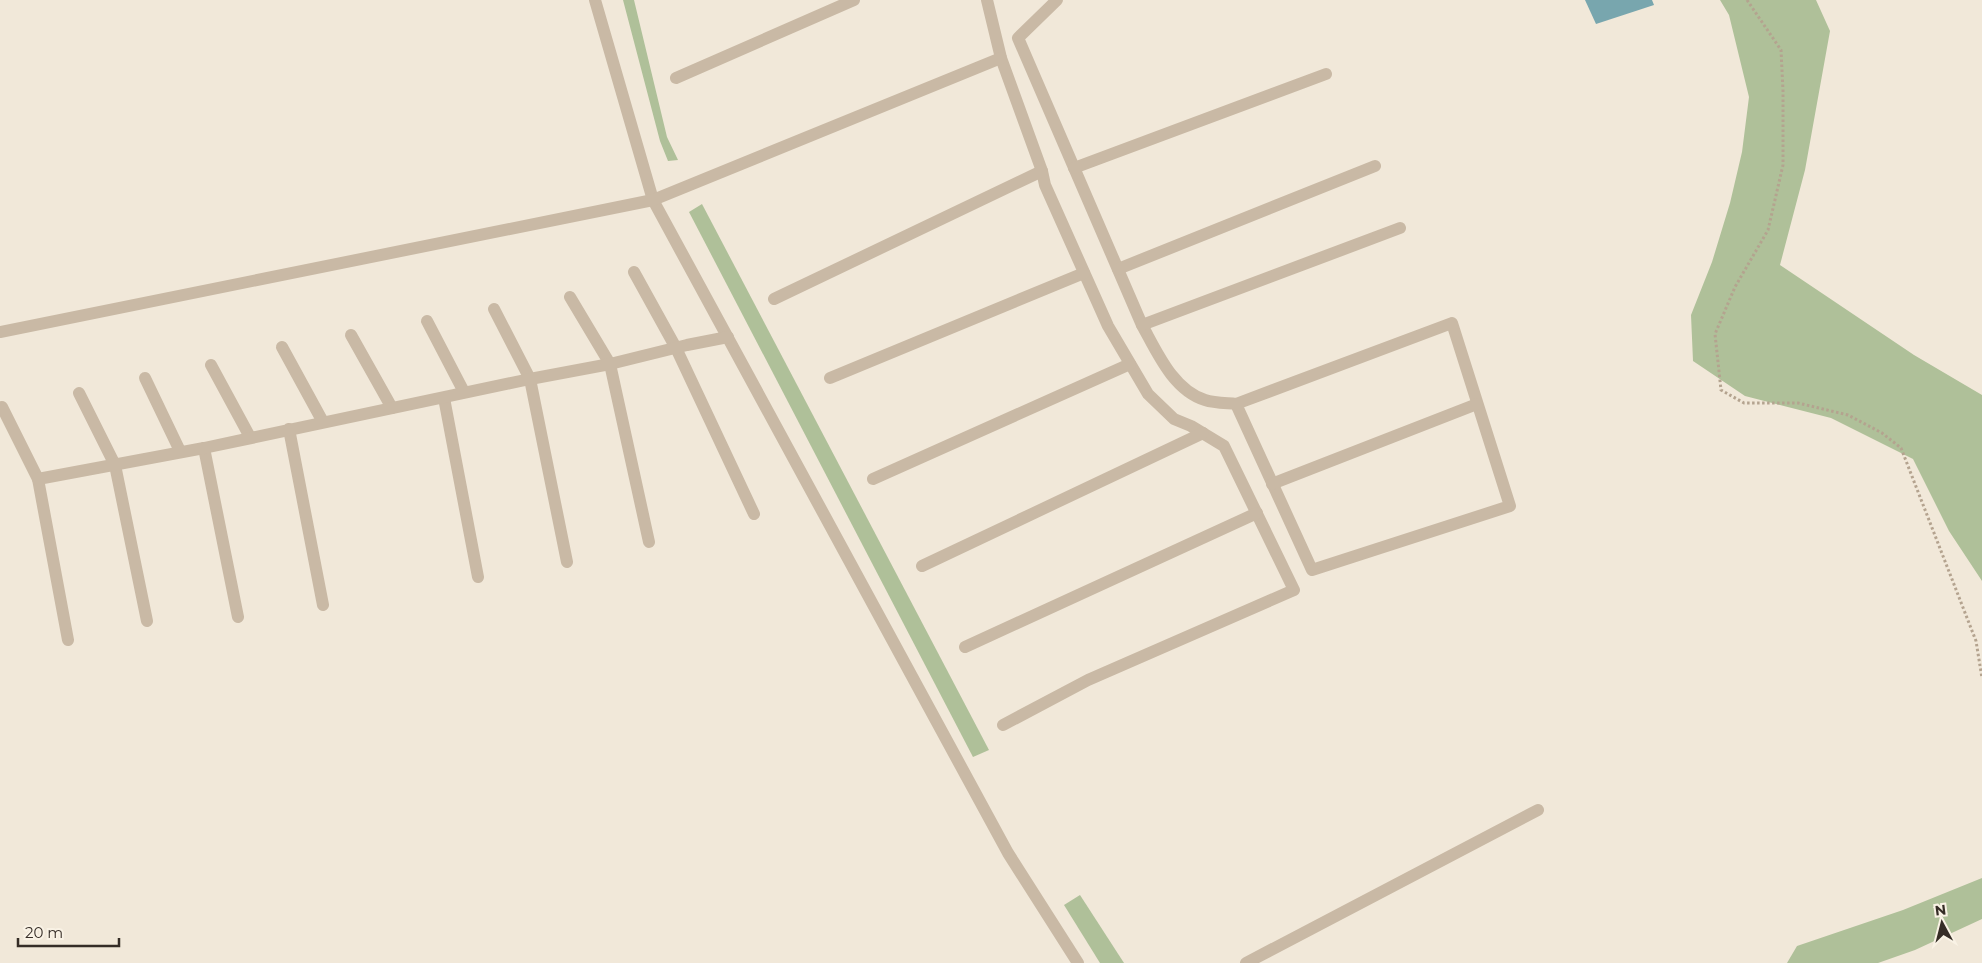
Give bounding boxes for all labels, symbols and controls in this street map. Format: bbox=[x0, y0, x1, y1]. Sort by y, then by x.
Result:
north arrow bbox=[1917, 898, 1967, 948]
text: N bbox=[1934, 900, 1947, 920]
scale bar bbox=[18, 916, 119, 948]
text: 20 m bbox=[25, 923, 63, 942]

